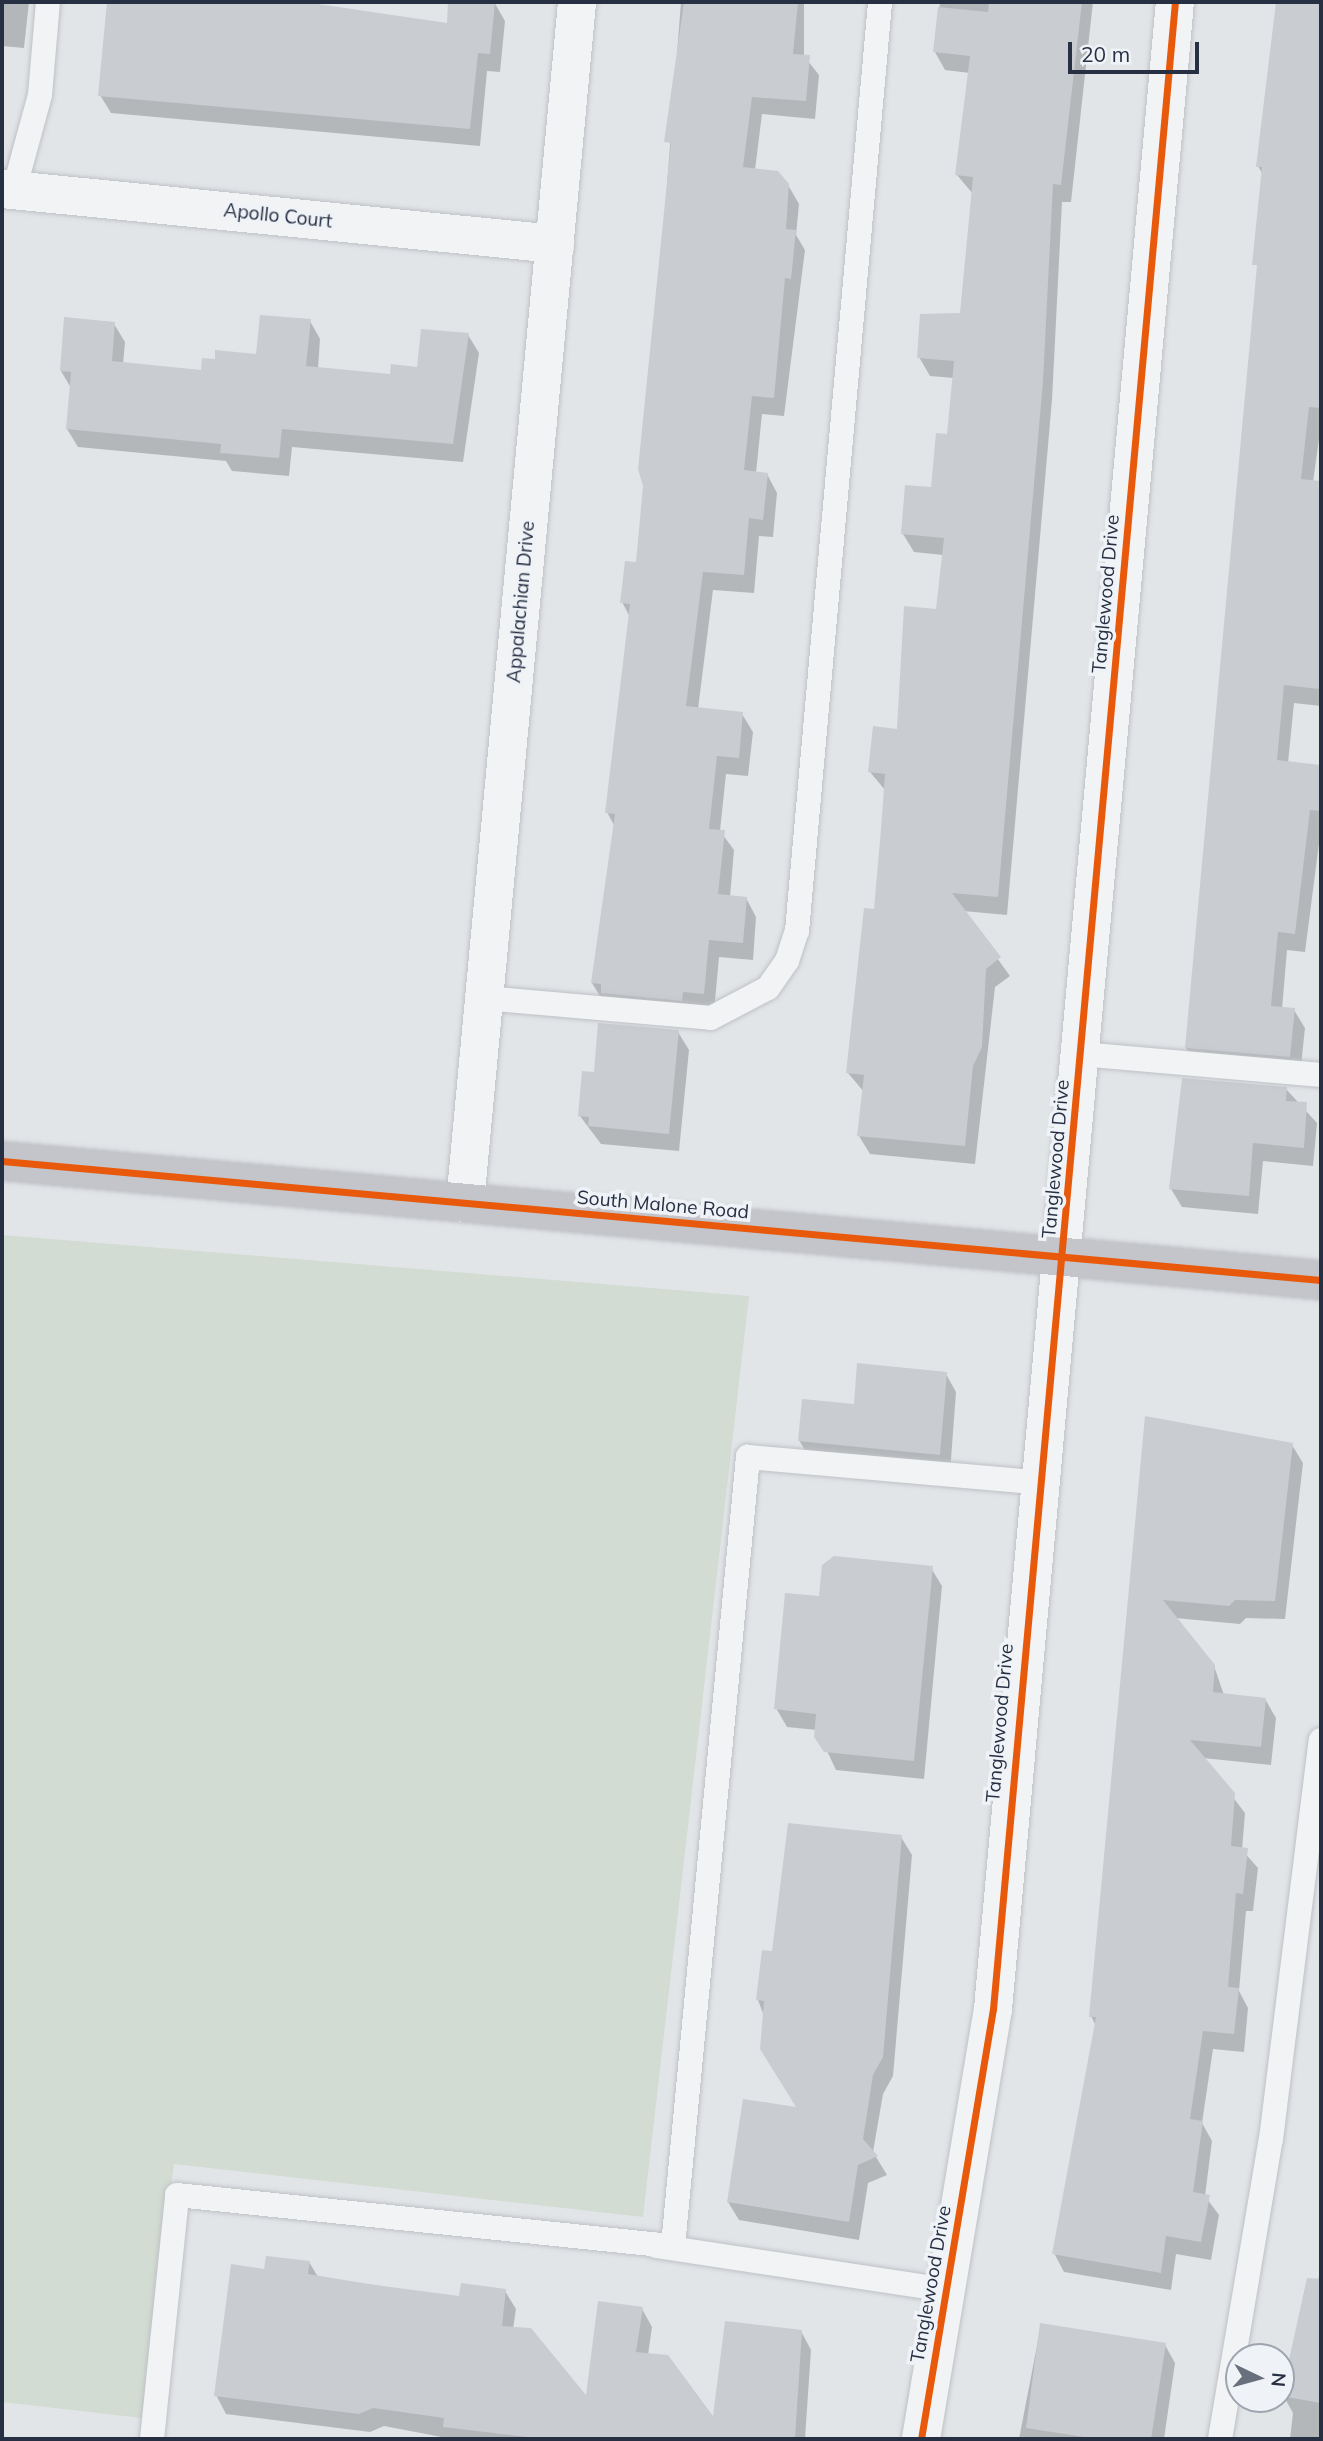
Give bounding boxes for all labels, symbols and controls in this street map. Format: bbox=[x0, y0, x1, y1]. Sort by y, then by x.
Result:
scale bar bbox=[1071, 28, 1202, 72]
text: 20 m bbox=[1081, 41, 1130, 67]
street label: Apollo Court bbox=[222, 199, 334, 233]
street label: Tanglewood Drive bbox=[1088, 514, 1124, 674]
street label: Appalachian Drive bbox=[503, 520, 539, 684]
street label: Tanglewood Drive bbox=[1038, 1079, 1074, 1239]
street label: South Malone Road bbox=[576, 1186, 750, 1224]
street label: Tanglewood Drive bbox=[982, 1643, 1018, 1803]
street label: Tanglewood Drive bbox=[906, 2204, 956, 2364]
north arrow bbox=[1225, 2343, 1295, 2413]
text: N bbox=[1266, 2371, 1292, 2388]

